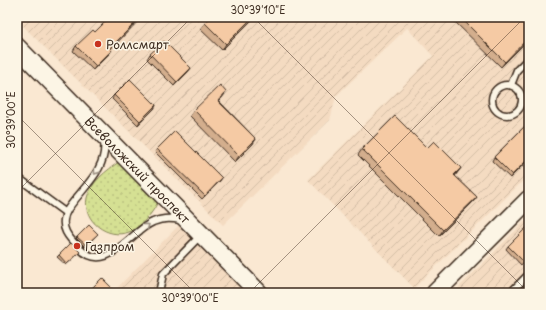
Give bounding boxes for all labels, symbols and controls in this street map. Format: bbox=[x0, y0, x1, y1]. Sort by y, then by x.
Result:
text: 30°39'10"E bbox=[231, 2, 285, 17]
place label: Роллсмарт bbox=[106, 35, 169, 53]
marker: Роллсмарт bbox=[93, 39, 103, 49]
text: 30°39'00"E bbox=[3, 91, 18, 149]
street label: Всеволожский проспект bbox=[81, 112, 195, 227]
one-way arrow bbox=[93, 168, 101, 175]
one-way arrow bbox=[142, 224, 149, 231]
place label: Газпром bbox=[85, 237, 134, 255]
marker: Газпром bbox=[72, 241, 82, 251]
text: 30°39'00"E bbox=[161, 290, 219, 305]

